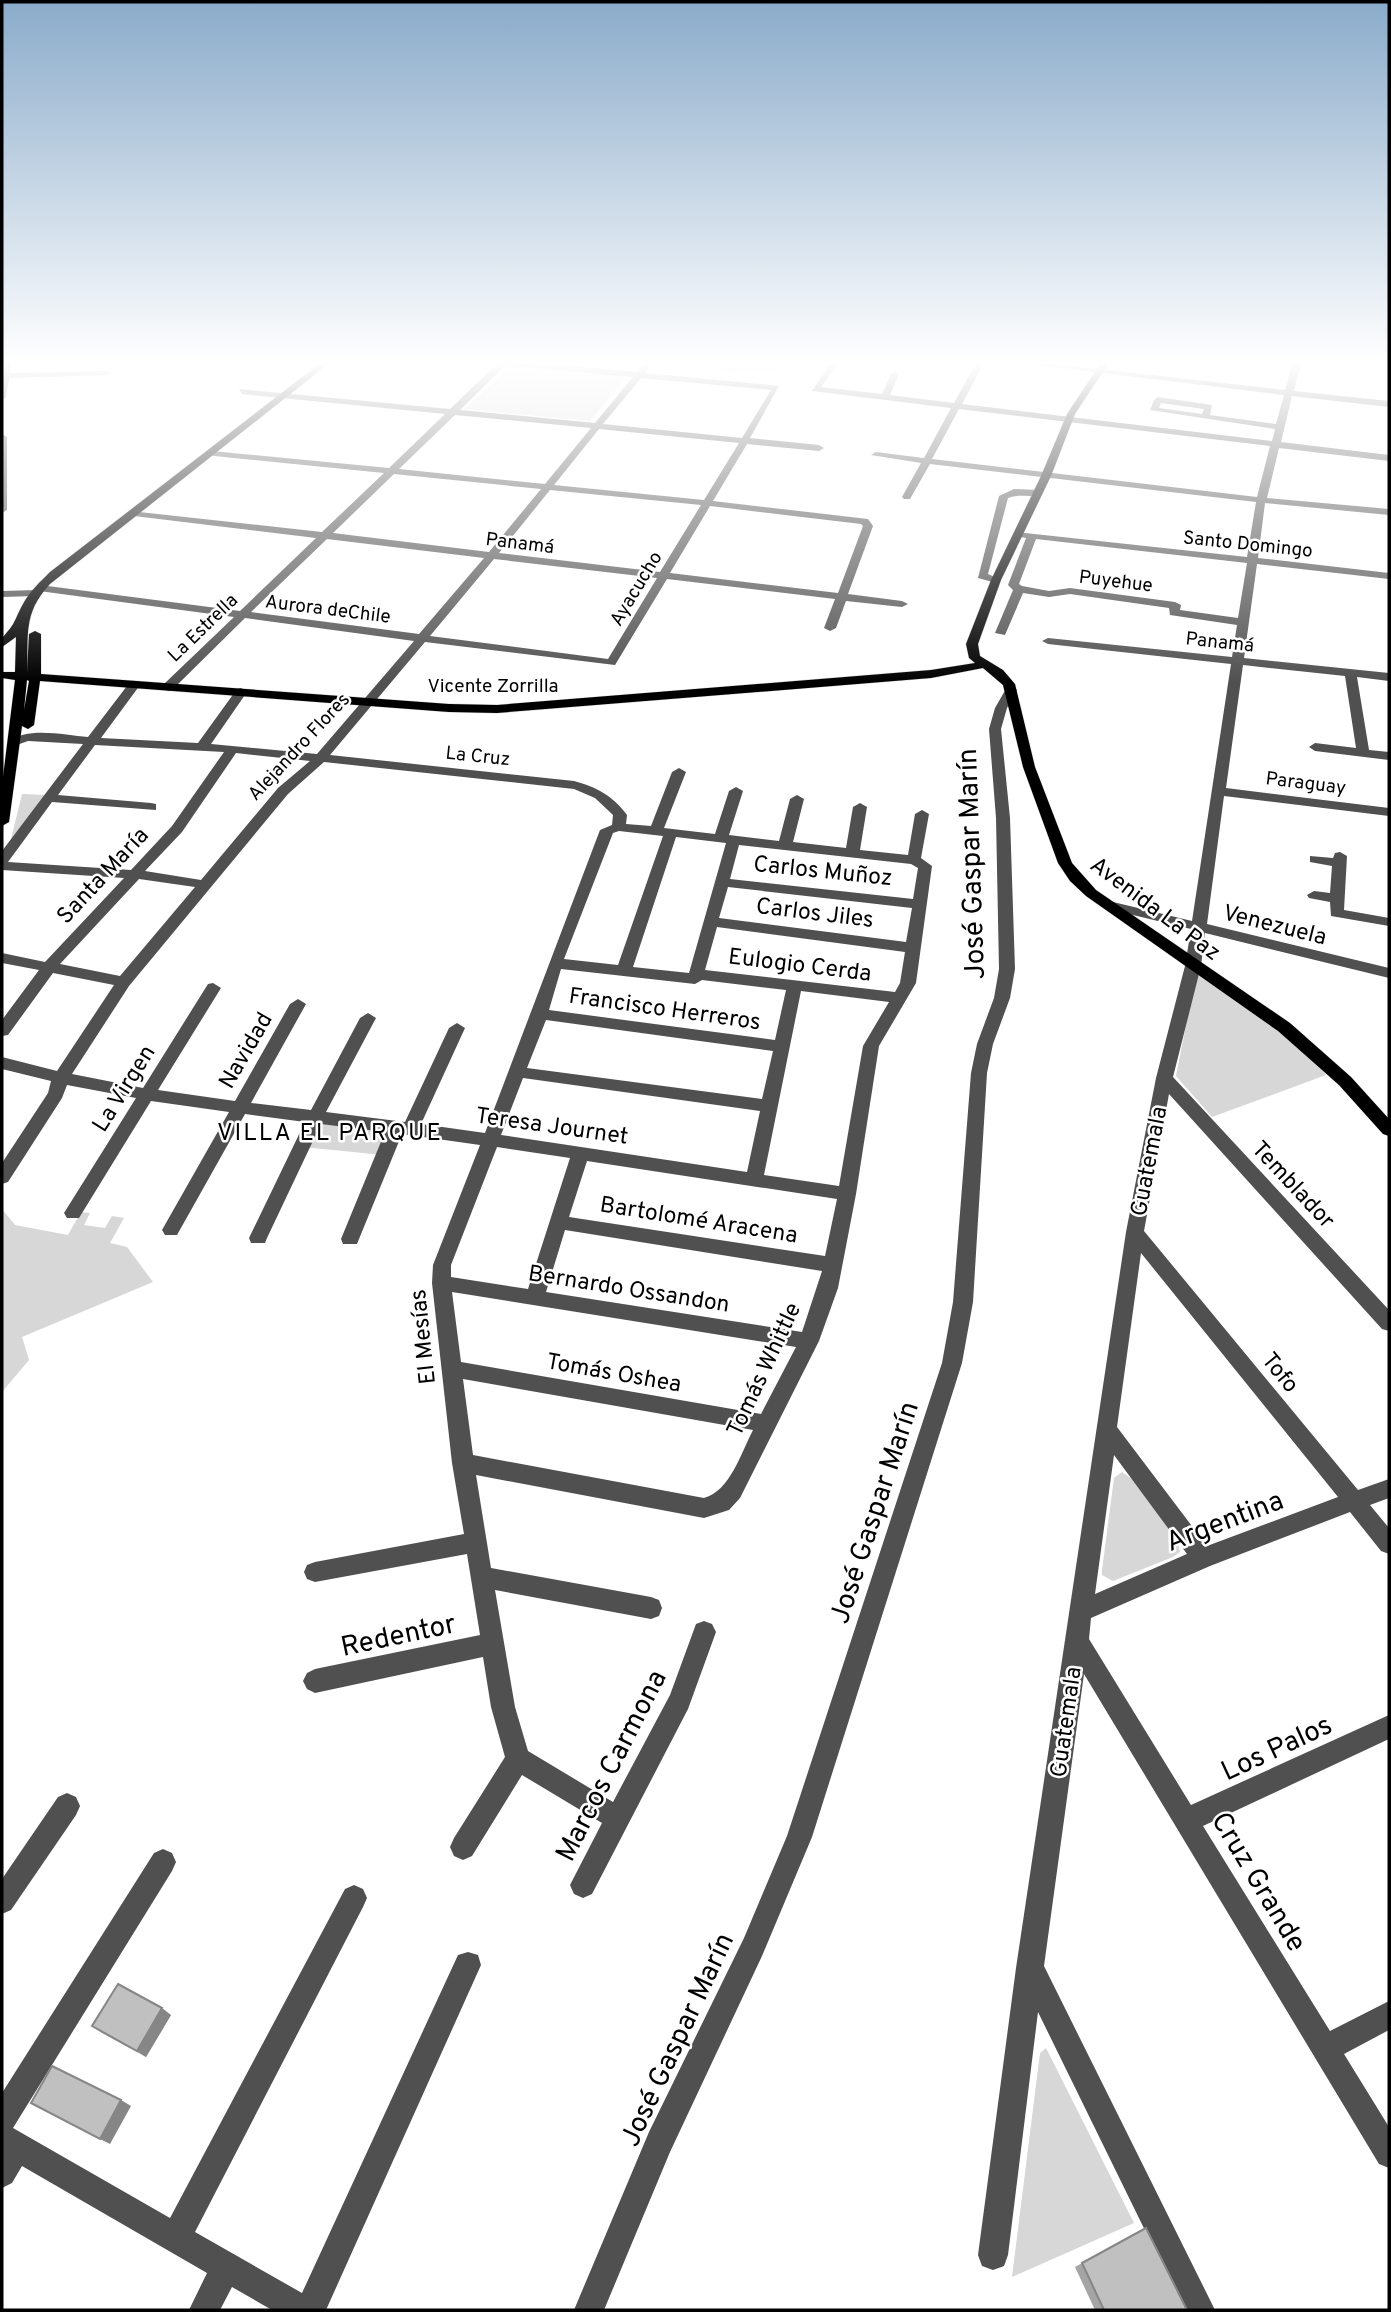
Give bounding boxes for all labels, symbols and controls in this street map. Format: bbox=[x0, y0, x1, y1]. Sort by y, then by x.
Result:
street label: Santo Domingo bbox=[1182, 526, 1314, 564]
street label: Panamá bbox=[484, 528, 555, 560]
street label: Ayacucho bbox=[605, 547, 668, 631]
street label: Puyehue bbox=[1077, 566, 1154, 598]
street label: La Estrella bbox=[163, 589, 244, 668]
street label: Aurora deChile bbox=[264, 590, 392, 630]
street label: Panamá bbox=[1184, 627, 1255, 659]
street label: Vicente Zorrilla bbox=[427, 675, 559, 699]
street label: Alejandro Flores bbox=[243, 688, 356, 806]
street label: La Cruz bbox=[444, 742, 511, 772]
street label: José Gaspar Marín bbox=[951, 748, 995, 980]
street label: Paraguay bbox=[1264, 767, 1347, 801]
street label: Santa María bbox=[52, 822, 156, 931]
street label: Carlos Muñoz bbox=[752, 851, 894, 894]
street label: Avenida La Paz bbox=[1083, 851, 1226, 969]
street label: Carlos Jiles bbox=[754, 893, 875, 936]
street label: Venezuela bbox=[1220, 900, 1329, 953]
street label: Eulogio Cerda bbox=[726, 943, 873, 990]
street label: Francisco Herreros bbox=[567, 983, 762, 1038]
street label: Navidad bbox=[214, 1008, 281, 1095]
street label: La Virgen bbox=[87, 1040, 163, 1138]
street label: Teresa Journet bbox=[473, 1102, 630, 1153]
street label: Guatemala bbox=[1126, 1104, 1175, 1219]
district label: VILLA EL PARQUE bbox=[217, 1119, 443, 1149]
street label: Temblador bbox=[1244, 1136, 1340, 1236]
street label: Bartolomé Aracena bbox=[598, 1192, 800, 1251]
street label: Bernardo Ossandon bbox=[526, 1260, 731, 1321]
street label: El Mesías bbox=[405, 1288, 444, 1386]
street label: Tomás Whittle bbox=[722, 1298, 809, 1442]
street label: Tofo bbox=[1254, 1347, 1304, 1400]
street label: Tomás Oshea bbox=[544, 1348, 683, 1401]
street label: José Gaspar Marín bbox=[823, 1397, 929, 1629]
street label: Argentina bbox=[1161, 1484, 1289, 1562]
street label: Redentor bbox=[338, 1607, 459, 1667]
street label: Marcos Carmona bbox=[549, 1664, 676, 1868]
street label: Guatemala bbox=[1045, 1665, 1090, 1780]
street label: Los Palos bbox=[1216, 1708, 1338, 1791]
street label: Cruz Grande bbox=[1202, 1806, 1313, 1959]
street label: José Gaspar Marín bbox=[613, 1928, 744, 2153]

